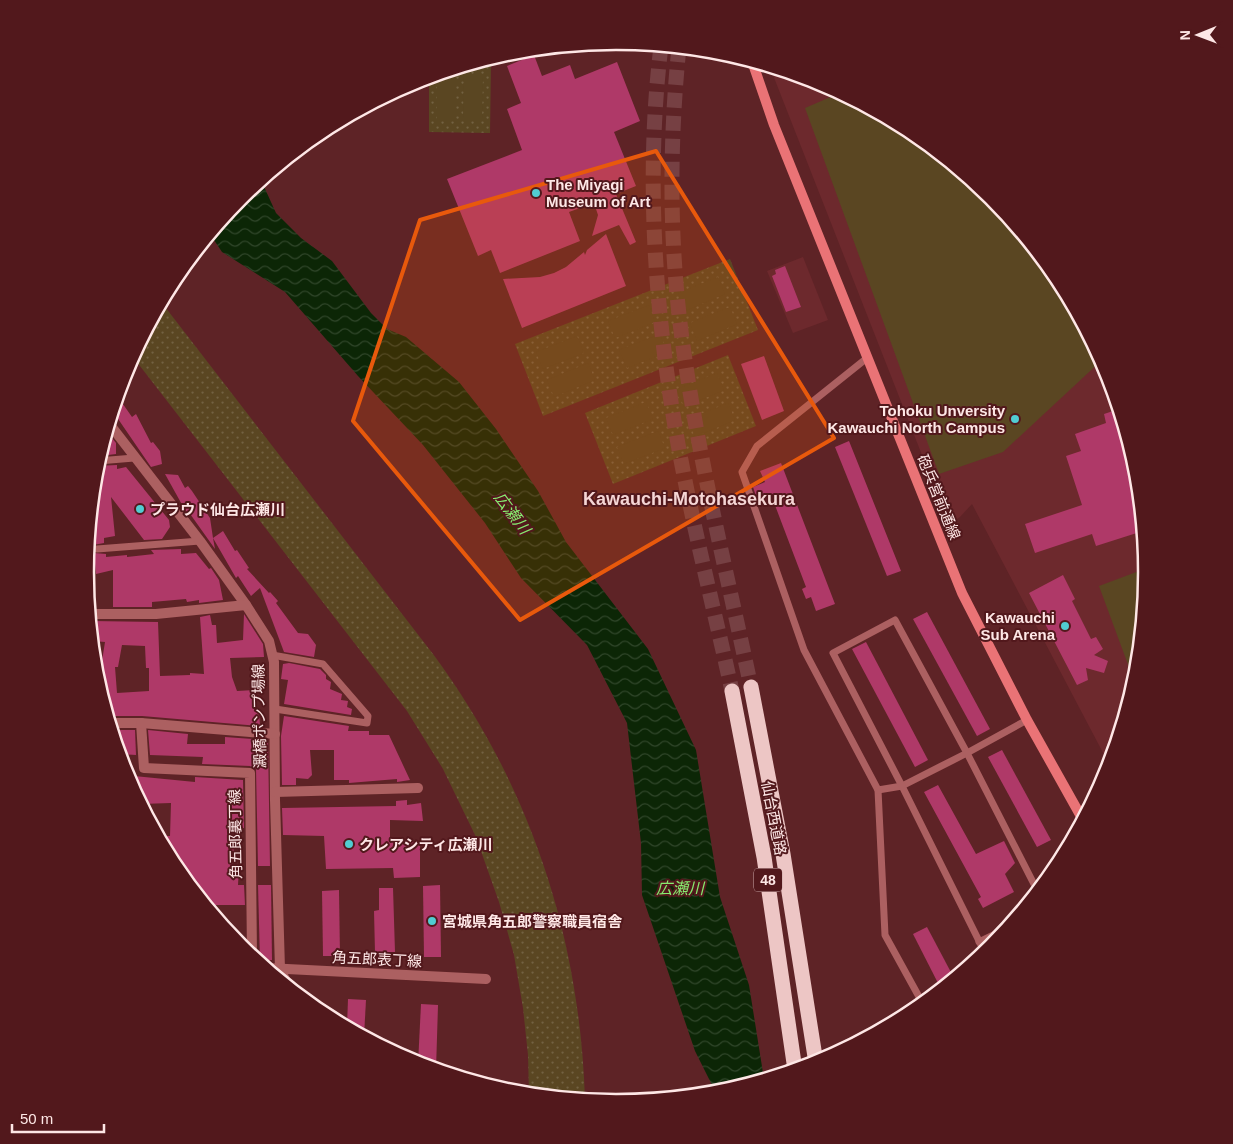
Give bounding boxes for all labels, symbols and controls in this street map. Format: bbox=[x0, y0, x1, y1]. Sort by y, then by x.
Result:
north arrow bbox=[1173, 10, 1223, 60]
text: N bbox=[1177, 30, 1193, 40]
place label: The Miyagi Museum of Art bbox=[546, 176, 650, 210]
marker: The Miyagi Museum of Art bbox=[530, 187, 542, 199]
place label: Tohoku Unversity Kawauchi North Campus bbox=[827, 402, 1006, 436]
marker: Tohoku Unversity Kawauchi North Campus bbox=[1009, 413, 1021, 425]
street label: 砲兵営前通線 bbox=[914, 452, 964, 542]
water label: 広瀬川 bbox=[491, 489, 534, 539]
district label: Kawauchi-Motohasekura bbox=[583, 489, 796, 509]
place label: プラウド仙台広瀬川 bbox=[150, 501, 285, 518]
marker: プラウド仙台広瀬川 bbox=[134, 503, 146, 515]
place label: Kawauchi Sub Arena bbox=[981, 609, 1056, 643]
marker: Kawauchi Sub Arena bbox=[1059, 620, 1071, 632]
street label: 澱橋ポンプ場線 bbox=[250, 664, 268, 768]
street label: 仙台西道路 bbox=[758, 780, 790, 856]
street label: 角五郎裏丁線 bbox=[226, 789, 244, 879]
place label: クレアシティ広瀬川 bbox=[359, 836, 493, 853]
marker: クレアシティ広瀬川 bbox=[343, 838, 355, 850]
road number: 48 bbox=[754, 868, 782, 892]
water label: 広瀬川 bbox=[656, 880, 706, 897]
place label: 宮城県角五郎警察職員宿舎 bbox=[442, 913, 623, 930]
marker: 宮城県角五郎警察職員宿舎 bbox=[426, 915, 438, 927]
street label: 角五郎表丁線 bbox=[332, 948, 422, 970]
scale bar bbox=[12, 1102, 105, 1134]
text: 50 m bbox=[20, 1110, 53, 1127]

